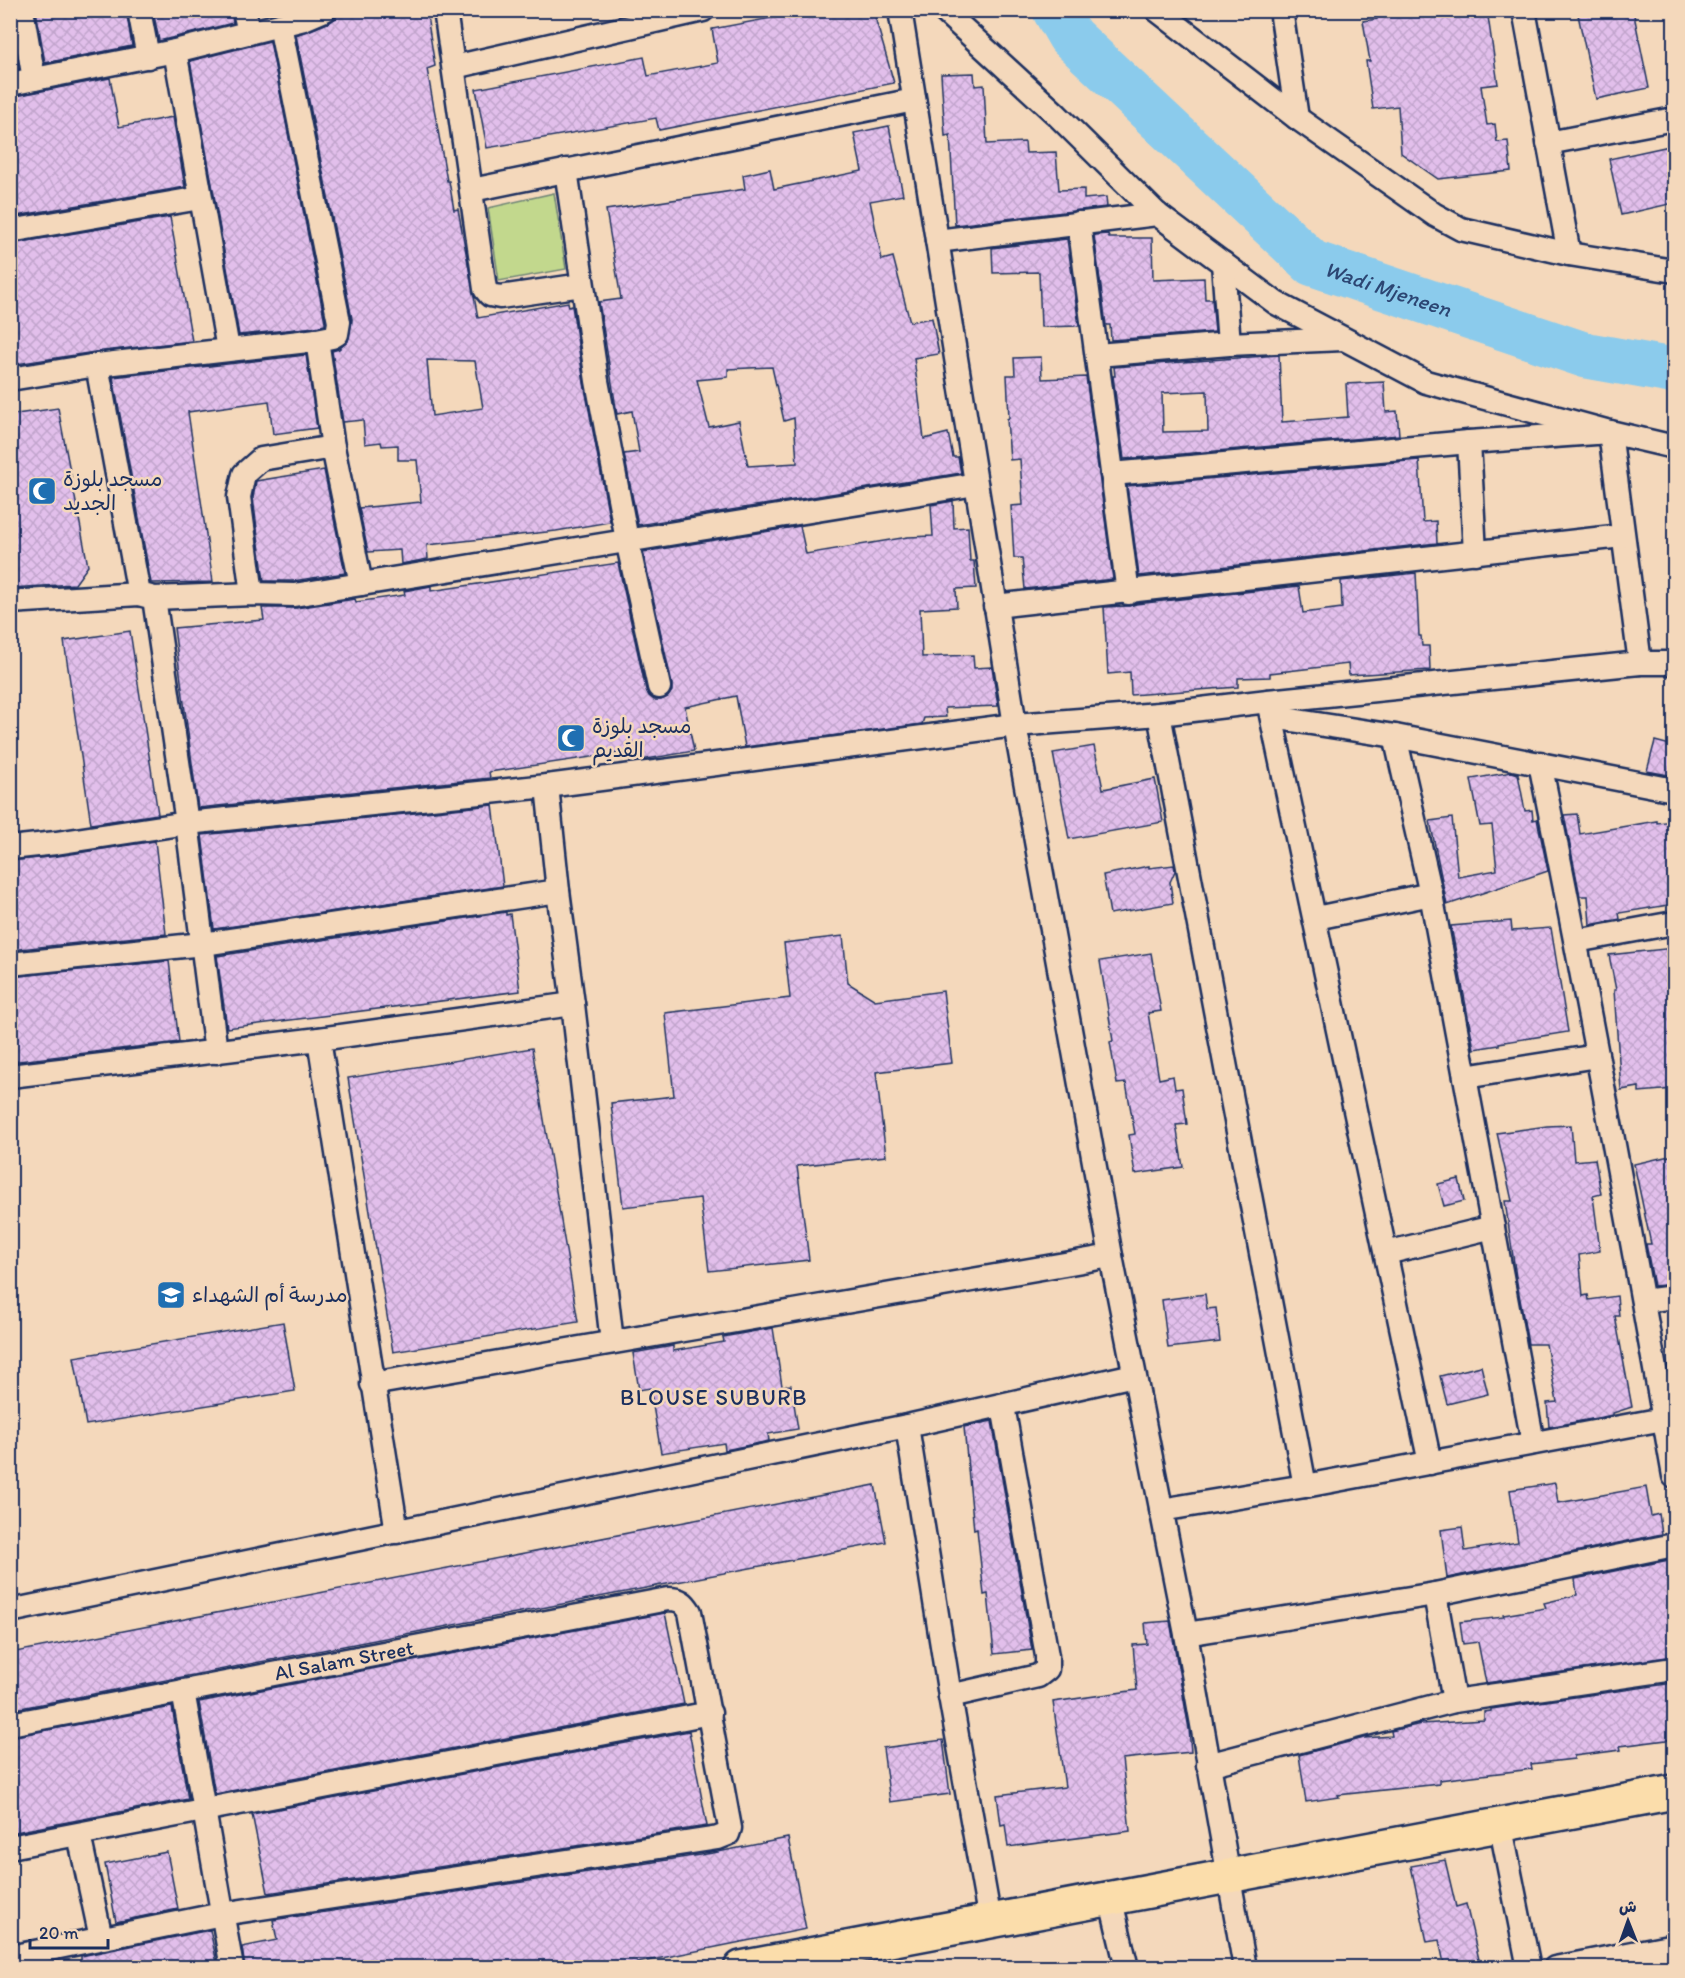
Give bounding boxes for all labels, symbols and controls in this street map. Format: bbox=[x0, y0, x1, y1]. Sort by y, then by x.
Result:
water label: Wadi Mjeneen bbox=[1321, 255, 1455, 323]
place label: مسجد بلوزة الجديد bbox=[63, 466, 162, 515]
mosque icon: مسجد بلوزة الجديد bbox=[26, 475, 58, 507]
place label: مسجد بلوزة القديم bbox=[592, 713, 691, 766]
mosque icon: مسجد بلوزة القديم bbox=[555, 722, 587, 754]
school or university icon: مدرسة أم الشهداء bbox=[155, 1279, 187, 1311]
place label: مدرسة أم الشهداء bbox=[192, 1282, 348, 1311]
district label: BLOUSE SUBURB bbox=[620, 1384, 808, 1411]
street label: Al Salam Street bbox=[272, 1635, 416, 1686]
north arrow bbox=[1598, 1891, 1658, 1951]
text: ش bbox=[1619, 1897, 1637, 1916]
scale bar bbox=[30, 1912, 108, 1950]
text: 20 m bbox=[39, 1922, 79, 1944]

